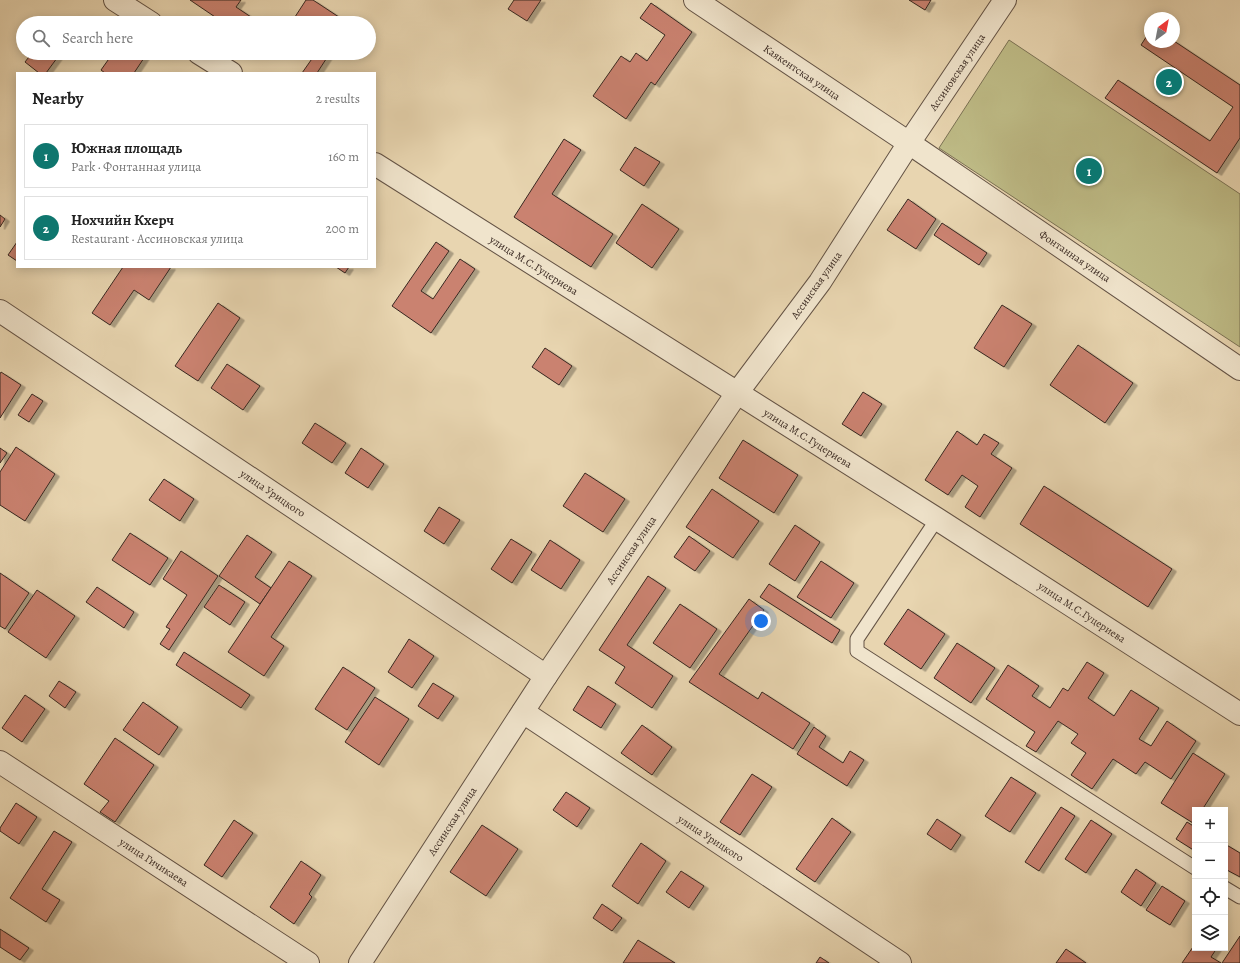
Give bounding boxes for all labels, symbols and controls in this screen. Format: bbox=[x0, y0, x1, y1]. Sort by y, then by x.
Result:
north arrow bbox=[1144, 12, 1180, 48]
search box bbox=[16, 16, 376, 60]
icon: search bbox=[30, 27, 52, 49]
text: Search here bbox=[62, 28, 133, 48]
street label: Ассиновская улица bbox=[925, 30, 989, 115]
street label: Каякентская улица bbox=[760, 41, 844, 104]
pin: 2 bbox=[1156, 67, 1182, 97]
text: Nearby bbox=[32, 87, 83, 110]
text: 2 results bbox=[316, 90, 360, 107]
text: Южная площадь bbox=[71, 138, 182, 158]
text: 1 bbox=[44, 148, 48, 165]
text: 160 m bbox=[328, 148, 359, 165]
pin: 1 bbox=[1076, 156, 1102, 186]
text: Park · Фонтанная улица bbox=[71, 158, 201, 175]
text: Нохчийн Кхерч bbox=[71, 210, 174, 230]
text: 2 bbox=[43, 220, 49, 237]
text: 200 m bbox=[326, 220, 359, 237]
street label: Фонтанная улица bbox=[1036, 227, 1114, 286]
text: Restaurant · Ассиновская улица bbox=[71, 230, 244, 247]
street label: улица М.С.Гуцериева bbox=[486, 232, 582, 299]
street label: Ассинская улица bbox=[787, 248, 846, 323]
street label: улица М.С.Гуцериева bbox=[760, 405, 856, 472]
street label: улица Урицкого bbox=[236, 465, 309, 521]
street label: Ассинская улица bbox=[602, 512, 660, 588]
street label: улица М.С.Гуцериева bbox=[1034, 578, 1129, 647]
your location bbox=[751, 611, 771, 631]
street label: Ассинская улица bbox=[424, 783, 481, 859]
map controls bbox=[1192, 807, 1228, 951]
button: + bbox=[1192, 807, 1228, 843]
street label: улица Урицкого bbox=[674, 811, 747, 866]
street label: улица Гичикаева bbox=[116, 834, 192, 891]
button: − bbox=[1192, 843, 1228, 879]
button: locate bbox=[1192, 879, 1228, 915]
button: layers bbox=[1192, 915, 1228, 951]

